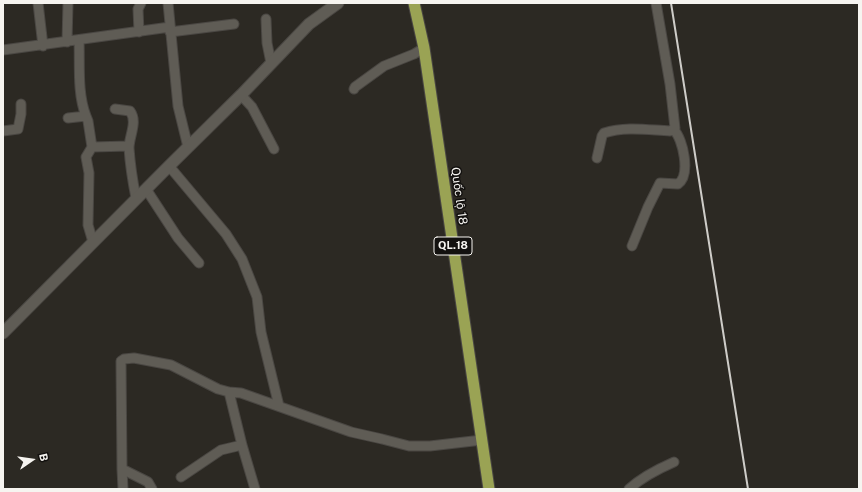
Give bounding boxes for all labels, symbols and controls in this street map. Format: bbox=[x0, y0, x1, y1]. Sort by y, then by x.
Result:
street label: Quốc lộ 18 bbox=[448, 166, 470, 226]
road number: QL.18 bbox=[434, 237, 472, 255]
north arrow bbox=[12, 440, 52, 480]
text: B bbox=[37, 452, 50, 462]

